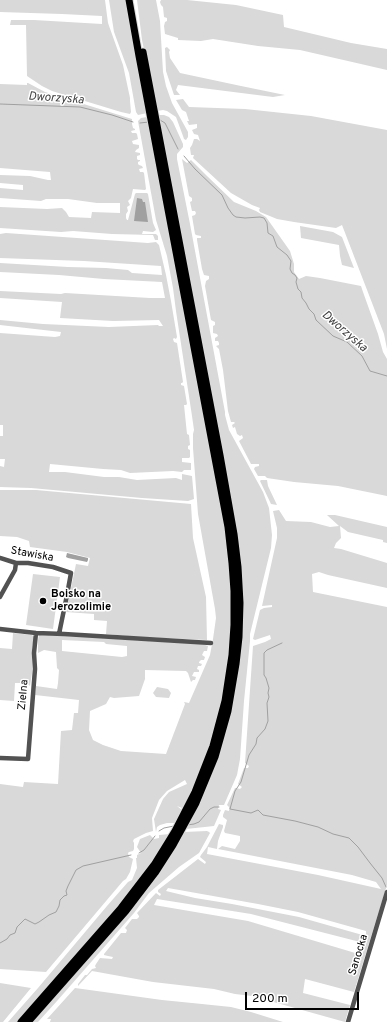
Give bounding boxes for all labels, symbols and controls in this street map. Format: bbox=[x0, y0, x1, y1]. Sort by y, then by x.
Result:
water label: Dworzyska bbox=[28, 90, 84, 108]
water label: Dworzyska bbox=[318, 308, 370, 356]
street label: Stawiska bbox=[9, 545, 55, 565]
place label: Boisko na Jerozolimie bbox=[51, 588, 111, 614]
marker: Boisko na Jerozolimie bbox=[38, 596, 48, 606]
street label: Zielna bbox=[16, 679, 32, 711]
street label: Sanocka bbox=[347, 933, 371, 977]
scale bar bbox=[247, 984, 361, 1010]
text: 200 m bbox=[252, 991, 288, 1007]

